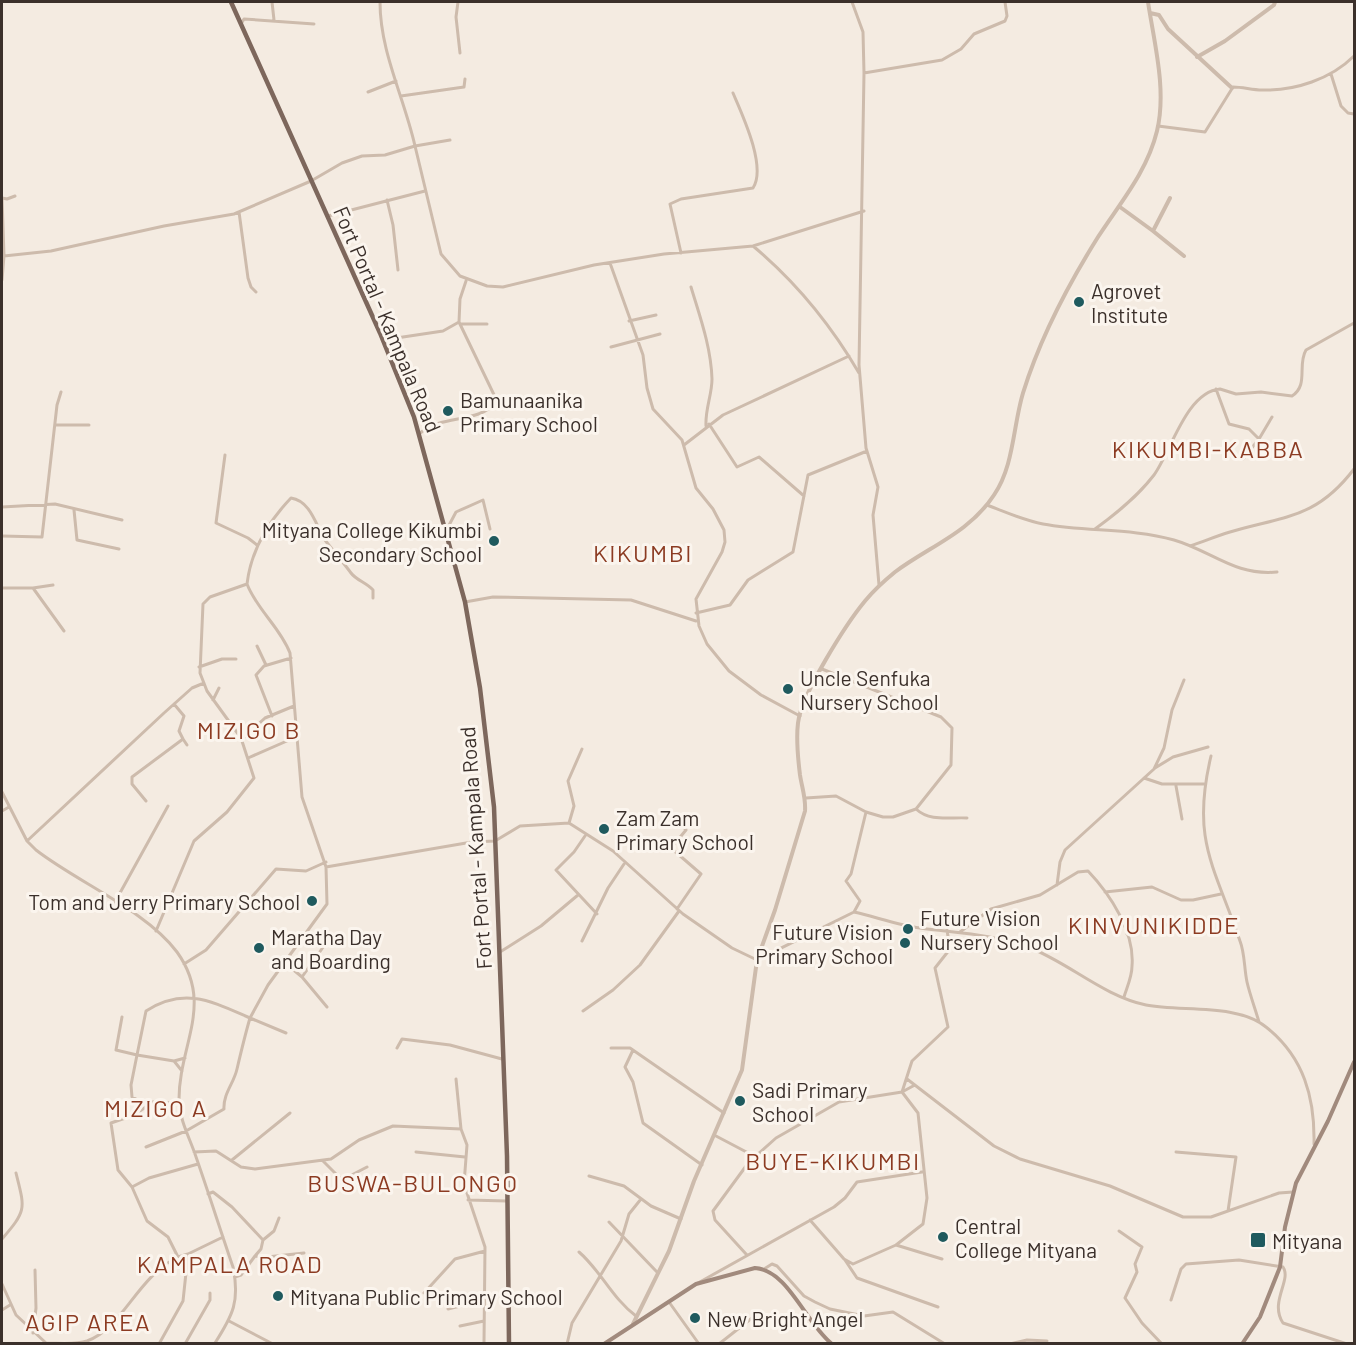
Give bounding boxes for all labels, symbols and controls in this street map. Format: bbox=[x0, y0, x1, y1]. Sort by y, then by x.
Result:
street label: Fort Portal - Kampala Road bbox=[329, 202, 447, 436]
place label: Agrovet Institute bbox=[1091, 278, 1168, 327]
marker: Agrovet Institute bbox=[1072, 295, 1086, 309]
place label: Bamunaanika Primary School bbox=[460, 387, 598, 436]
marker: Bamunaanika Primary School bbox=[441, 404, 455, 418]
district label: KIKUMBI-KABBA bbox=[1112, 434, 1304, 463]
place label: Mityana College Kikumbi Secondary School bbox=[262, 517, 482, 566]
marker: Mityana College Kikumbi Secondary School bbox=[487, 534, 501, 548]
district label: KIKUMBI bbox=[593, 538, 693, 567]
place label: Uncle Senfuka Nursery School bbox=[800, 665, 939, 714]
marker: Uncle Senfuka Nursery School bbox=[781, 682, 795, 696]
district label: MIZIGO B bbox=[197, 715, 301, 744]
street label: Fort Portal - Kampala Road bbox=[454, 726, 496, 970]
place label: Zam Zam Primary School bbox=[616, 805, 754, 854]
marker: Zam Zam Primary School bbox=[597, 822, 611, 836]
place label: Tom and Jerry Primary School bbox=[28, 889, 300, 914]
marker: Tom and Jerry Primary School bbox=[305, 894, 319, 908]
place label: Future Vision Nursery School bbox=[920, 905, 1059, 954]
district label: KINVUNIKIDDE bbox=[1068, 910, 1240, 939]
place label: Future Vision Primary School bbox=[755, 919, 893, 968]
marker: Future Vision Nursery School bbox=[901, 922, 915, 936]
place label: Maratha Day and Boarding bbox=[271, 924, 391, 973]
marker: Future Vision Primary School bbox=[898, 936, 912, 950]
marker: Maratha Day and Boarding bbox=[252, 941, 266, 955]
place label: Sadi Primary School bbox=[752, 1077, 868, 1126]
district label: MIZIGO A bbox=[104, 1093, 208, 1122]
marker: Sadi Primary School bbox=[733, 1094, 747, 1108]
district label: BUYE-KIKUMBI bbox=[745, 1146, 921, 1175]
district label: BUSWA-BULONGO bbox=[307, 1168, 519, 1197]
place label: Central College Mityana bbox=[955, 1213, 1097, 1262]
place label: Mityana bbox=[1272, 1228, 1342, 1253]
marker: Central College Mityana bbox=[936, 1230, 950, 1244]
marker: Mityana bbox=[1249, 1231, 1267, 1249]
district label: KAMPALA ROAD bbox=[137, 1249, 323, 1278]
place label: Mityana Public Primary School bbox=[290, 1284, 563, 1309]
marker: Mityana Public Primary School bbox=[271, 1289, 285, 1303]
place label: New Bright Angel bbox=[707, 1306, 863, 1331]
district label: AGIP AREA bbox=[25, 1307, 151, 1336]
marker: New Bright Angel bbox=[688, 1311, 702, 1325]

